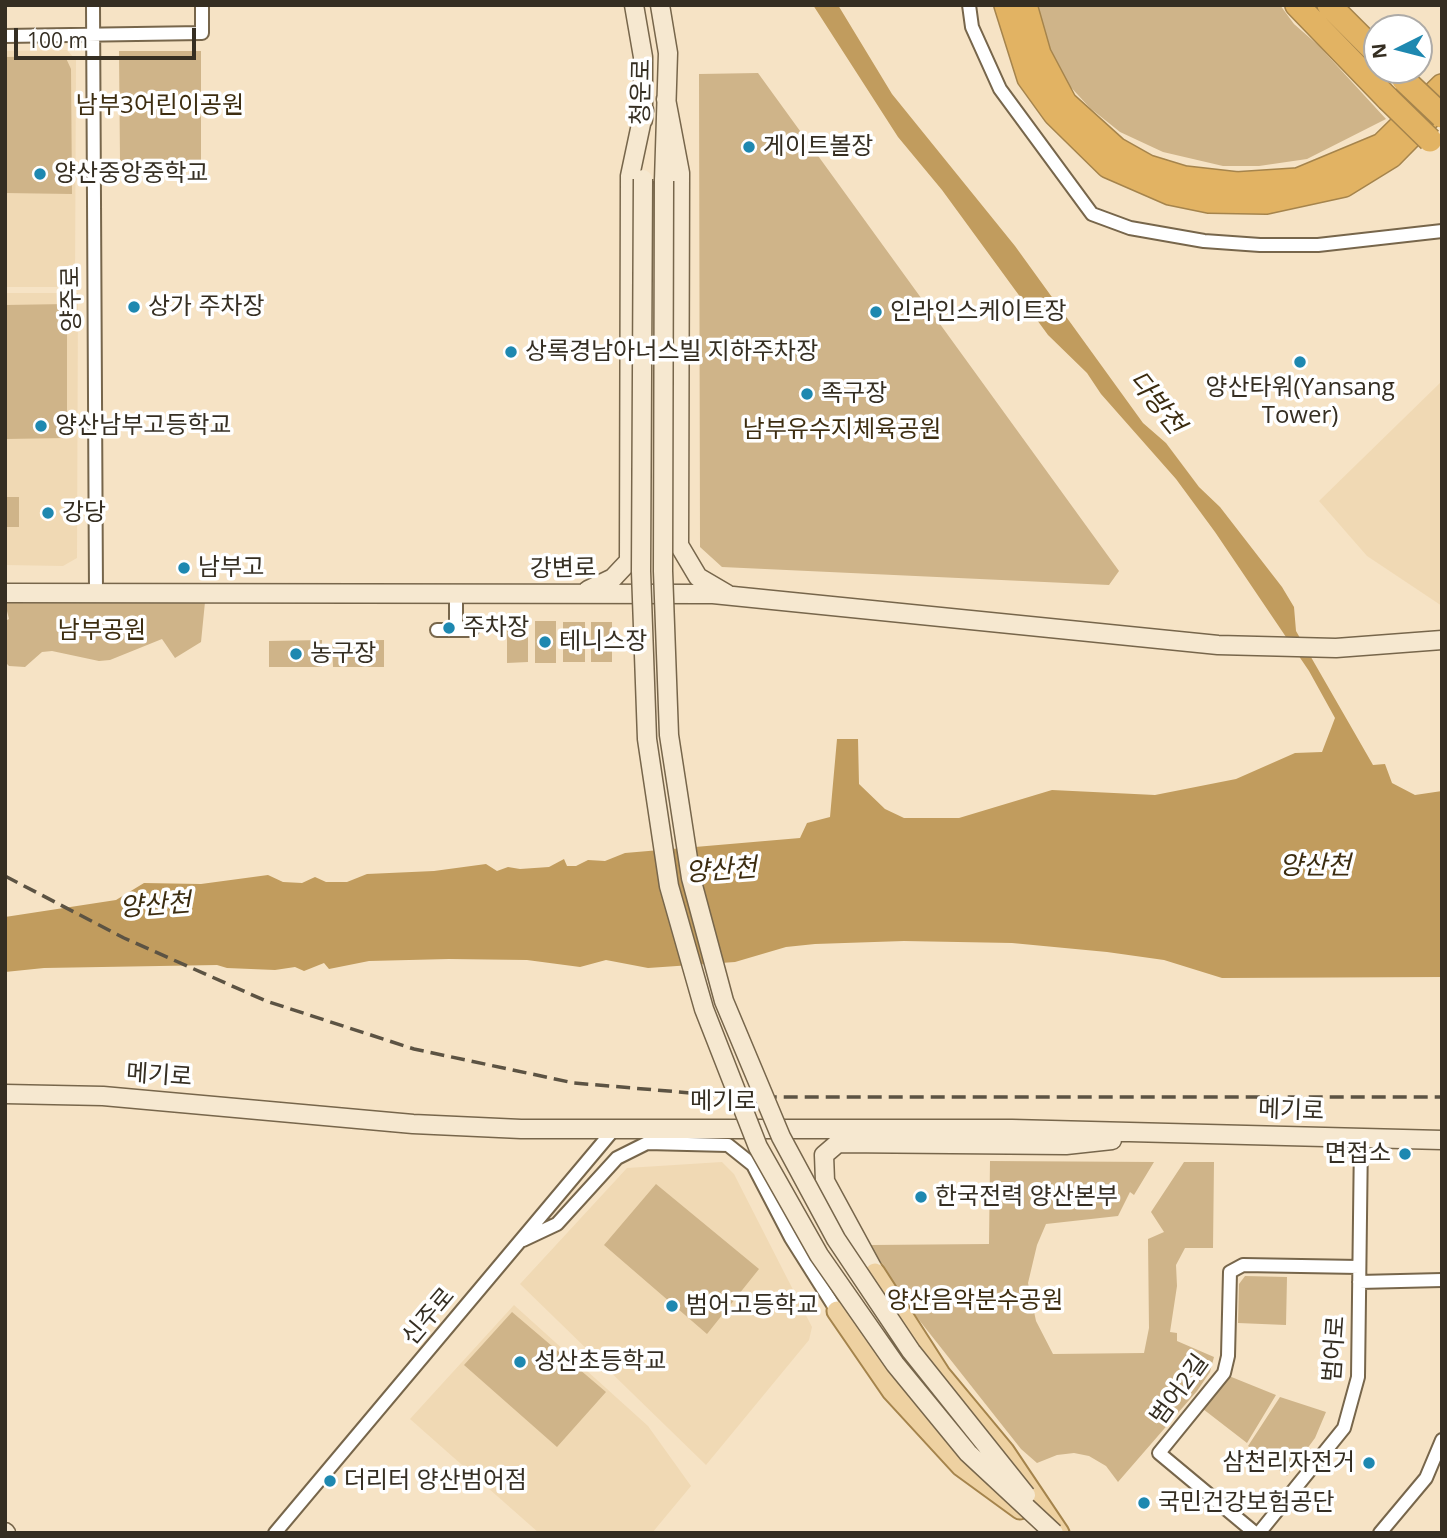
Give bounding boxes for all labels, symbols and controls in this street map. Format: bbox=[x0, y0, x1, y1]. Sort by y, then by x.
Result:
scale bar bbox=[18, 14, 200, 58]
north arrow bbox=[1363, 14, 1433, 84]
text: 100 m bbox=[27, 26, 88, 54]
text: N bbox=[1365, 42, 1393, 60]
street label: 청운로 bbox=[627, 59, 657, 125]
park label: 남부3어린이공원 bbox=[76, 92, 244, 120]
place label: 게이트볼장 bbox=[763, 133, 873, 161]
marker: 게이트볼장 bbox=[741, 139, 757, 155]
place label: 양산중앙중학교 bbox=[54, 160, 209, 188]
marker: 양산중앙중학교 bbox=[32, 166, 48, 182]
street label: 양주로 bbox=[57, 266, 87, 332]
place label: 상가 주차장 bbox=[148, 293, 265, 321]
place label: 인라인스케이트장 bbox=[890, 298, 1067, 326]
marker: 상가 주차장 bbox=[126, 299, 142, 315]
marker: 인라인스케이트장 bbox=[868, 304, 884, 320]
place label: 상록경남아너스빌 지하주차장 bbox=[525, 338, 818, 366]
marker: 상록경남아너스빌 지하주차장 bbox=[503, 344, 519, 360]
marker: 양산타워(Yansang Tower) bbox=[1292, 354, 1308, 370]
water label: 다방천 bbox=[1121, 365, 1191, 441]
place label: 양산타워(Yansang Tower) bbox=[1205, 374, 1395, 430]
place label: 족구장 bbox=[821, 380, 887, 408]
marker: 족구장 bbox=[799, 386, 815, 402]
place label: 양산남부고등학교 bbox=[55, 412, 232, 440]
park label: 남부유수지체육공원 bbox=[743, 416, 941, 444]
marker: 양산남부고등학교 bbox=[33, 418, 49, 434]
place label: 강당 bbox=[62, 499, 106, 527]
marker: 강당 bbox=[40, 505, 56, 521]
place label: 남부고 bbox=[198, 554, 264, 582]
street label: 강변로 bbox=[530, 554, 596, 584]
marker: 남부고 bbox=[176, 560, 192, 576]
place label: 주차장 bbox=[463, 614, 529, 642]
park label: 남부공원 bbox=[58, 617, 146, 645]
marker: 주차장 bbox=[441, 620, 457, 636]
place label: 테니스장 bbox=[559, 628, 647, 656]
marker: 테니스장 bbox=[537, 634, 553, 650]
place label: 농구장 bbox=[310, 640, 376, 668]
marker: 농구장 bbox=[288, 646, 304, 662]
water label: 양산천 bbox=[1279, 851, 1351, 883]
water label: 양산천 bbox=[684, 853, 758, 889]
water label: 양산천 bbox=[118, 888, 192, 924]
street label: 메기로 bbox=[125, 1059, 193, 1093]
street label: 메기로 bbox=[690, 1088, 756, 1116]
street label: 메기로 bbox=[1257, 1095, 1325, 1127]
place label: 면접소 bbox=[1325, 1140, 1391, 1168]
marker: 면접소 bbox=[1397, 1146, 1413, 1162]
place label: 한국전력 양산본부 bbox=[935, 1183, 1118, 1211]
marker: 한국전력 양산본부 bbox=[913, 1189, 929, 1205]
street label: 신주로 bbox=[397, 1282, 461, 1352]
park label: 양산음악분수공원 bbox=[887, 1287, 1063, 1315]
place label: 범어고등학교 bbox=[686, 1292, 818, 1320]
marker: 범어고등학교 bbox=[664, 1298, 680, 1314]
street label: 범어로 bbox=[1318, 1315, 1352, 1383]
place label: 성산초등학교 bbox=[534, 1348, 666, 1376]
street label: 범어2길 bbox=[1145, 1349, 1215, 1431]
marker: 성산초등학교 bbox=[512, 1354, 528, 1370]
place label: 삼천리자전거 bbox=[1223, 1449, 1355, 1477]
marker: 삼천리자전거 bbox=[1361, 1455, 1377, 1471]
place label: 더리터 양산범어점 bbox=[344, 1467, 527, 1495]
marker: 더리터 양산범어점 bbox=[322, 1473, 338, 1489]
place label: 국민건강보험공단 bbox=[1158, 1489, 1335, 1517]
marker: 국민건강보험공단 bbox=[1136, 1495, 1152, 1511]

